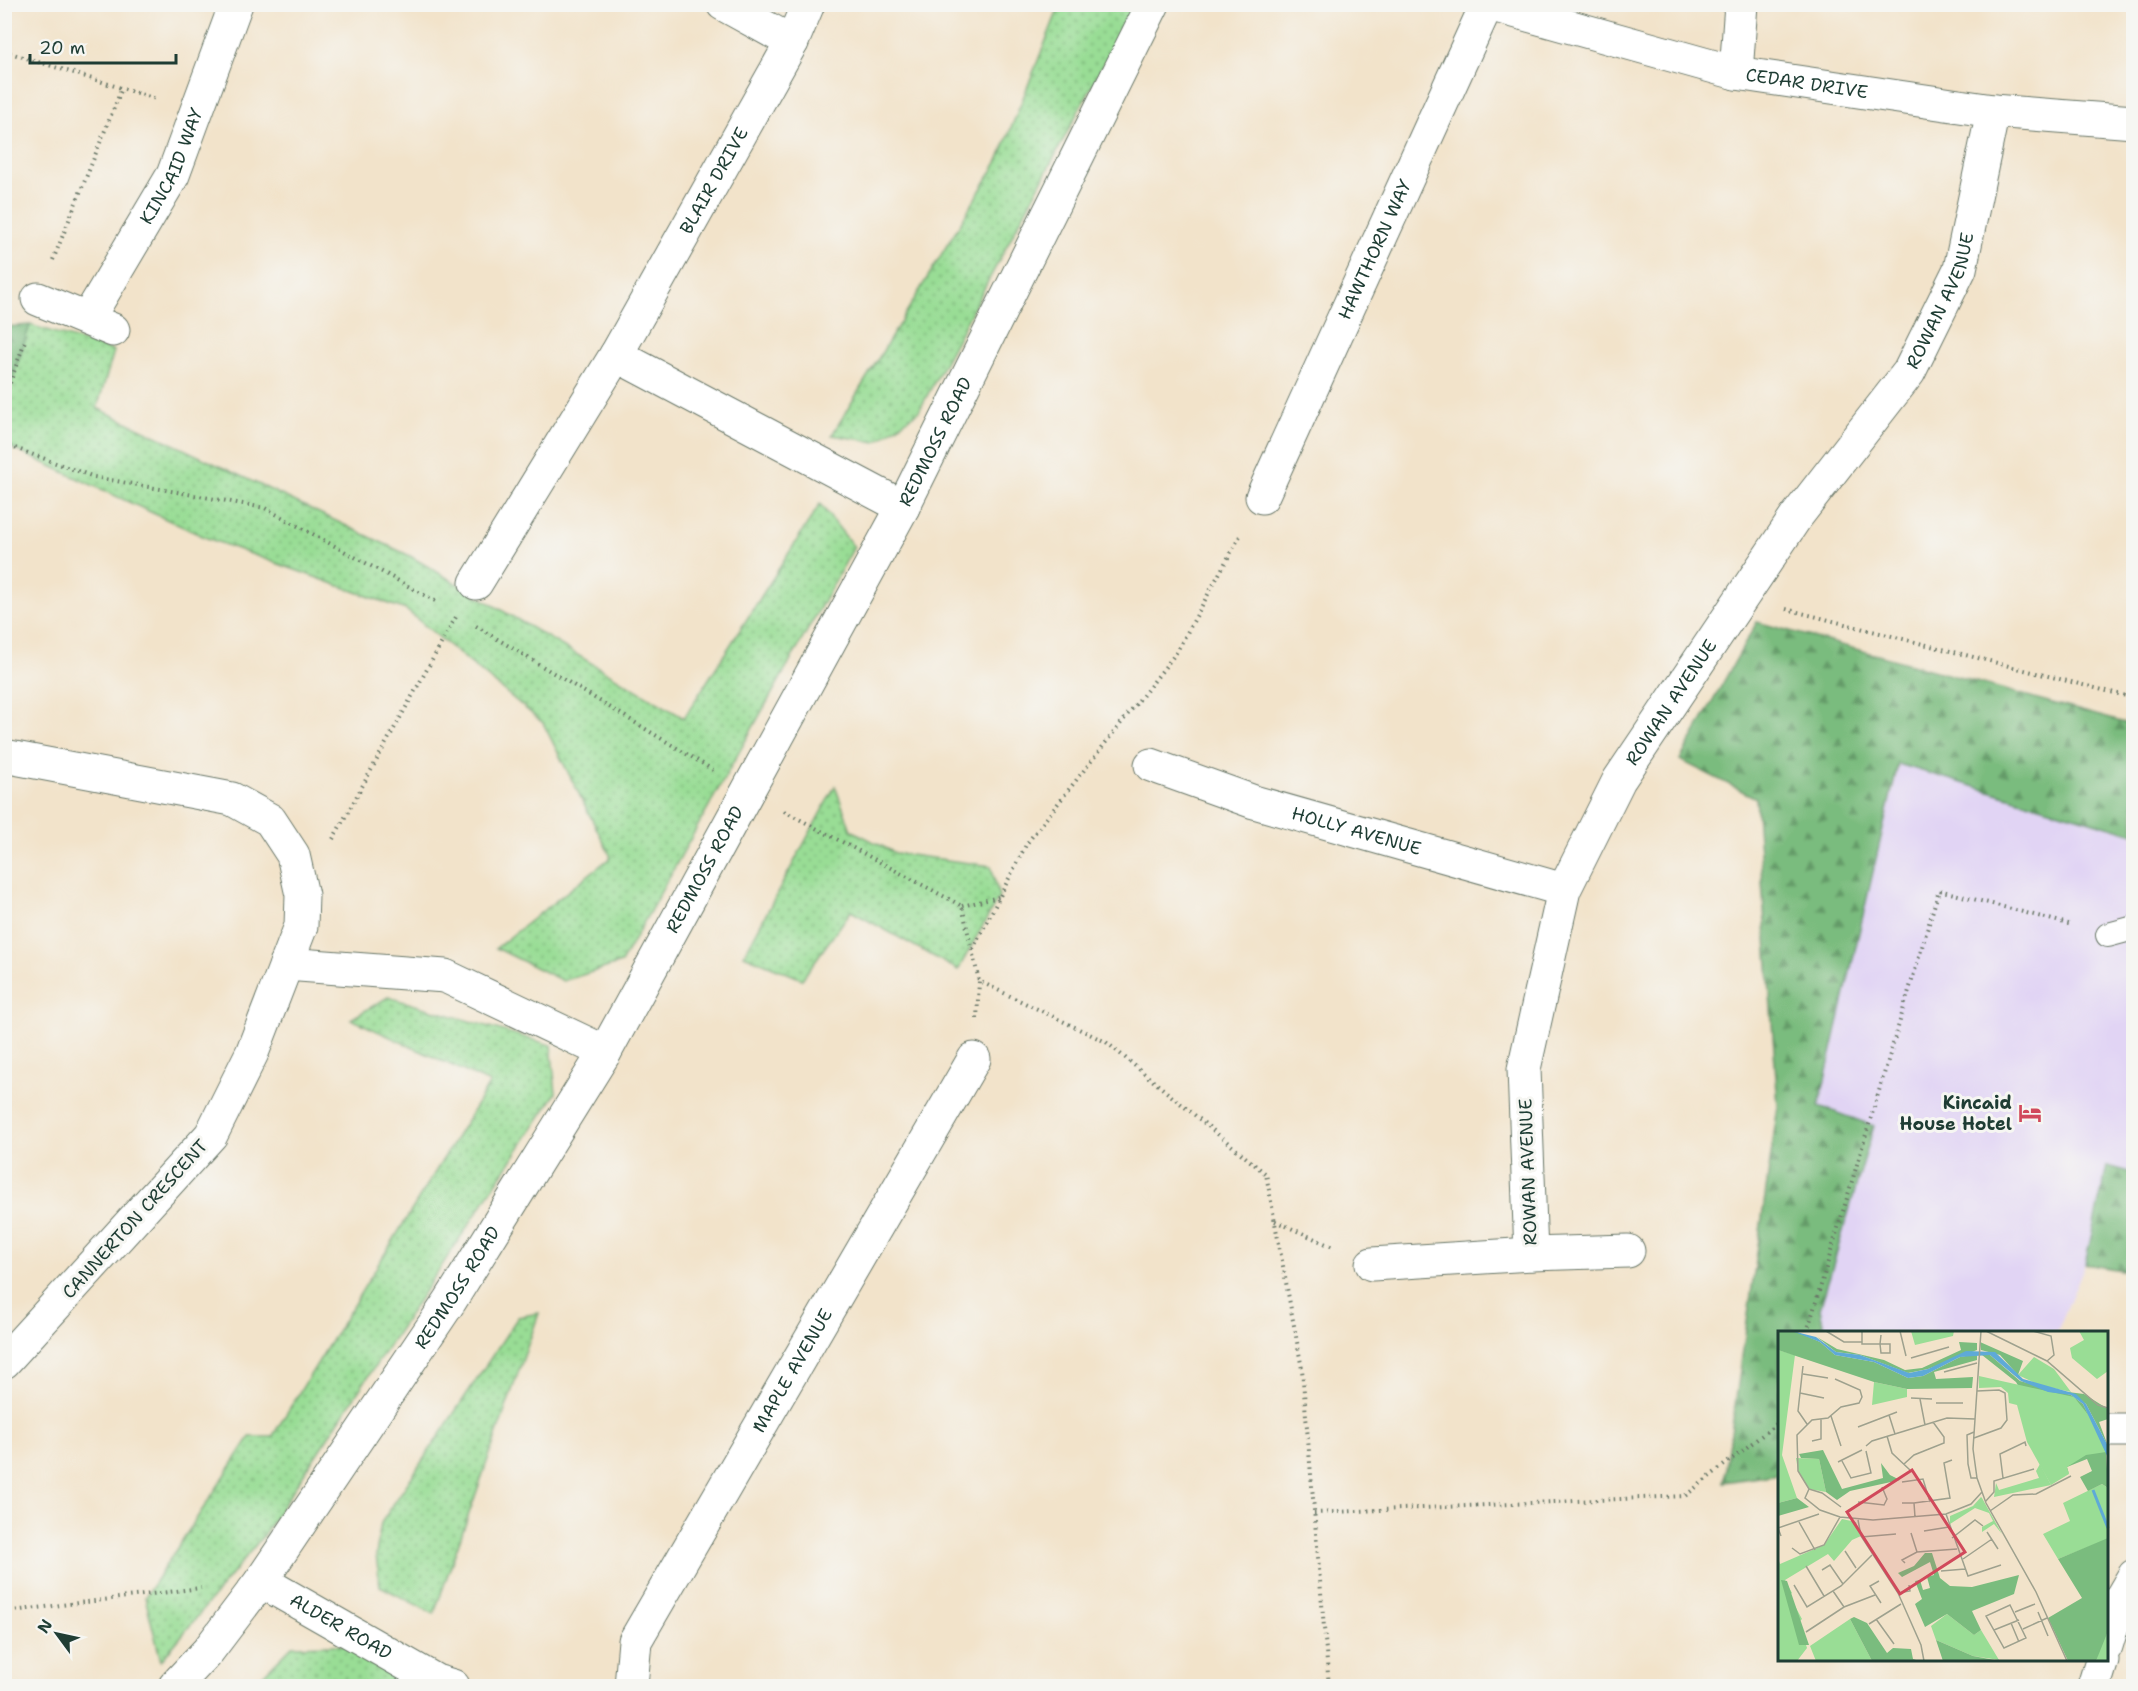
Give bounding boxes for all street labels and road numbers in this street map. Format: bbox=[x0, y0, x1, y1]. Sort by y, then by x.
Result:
street label: CEDAR DRIVE bbox=[1744, 63, 1869, 104]
street label: KINCAID WAY bbox=[134, 104, 209, 229]
street label: BLAIR DRIVE bbox=[674, 123, 754, 238]
street label: HAWTHORN WAY bbox=[1333, 176, 1417, 323]
street label: ROWAN AVENUE bbox=[1900, 230, 1979, 373]
street label: REDMOSS ROAD bbox=[893, 373, 978, 511]
street label: ROWAN AVENUE bbox=[1620, 635, 1722, 770]
street label: HOLLY AVENUE bbox=[1289, 801, 1424, 861]
street label: REDMOSS ROAD bbox=[660, 802, 749, 937]
street label: ROWAN AVENUE bbox=[1513, 1098, 1543, 1246]
street label: CANNERTON CRESCENT bbox=[57, 1134, 213, 1304]
street label: REDMOSS ROAD bbox=[409, 1222, 506, 1354]
street label: MAPLE AVENUE bbox=[747, 1304, 838, 1437]
street label: ALDER ROAD bbox=[285, 1588, 396, 1665]

